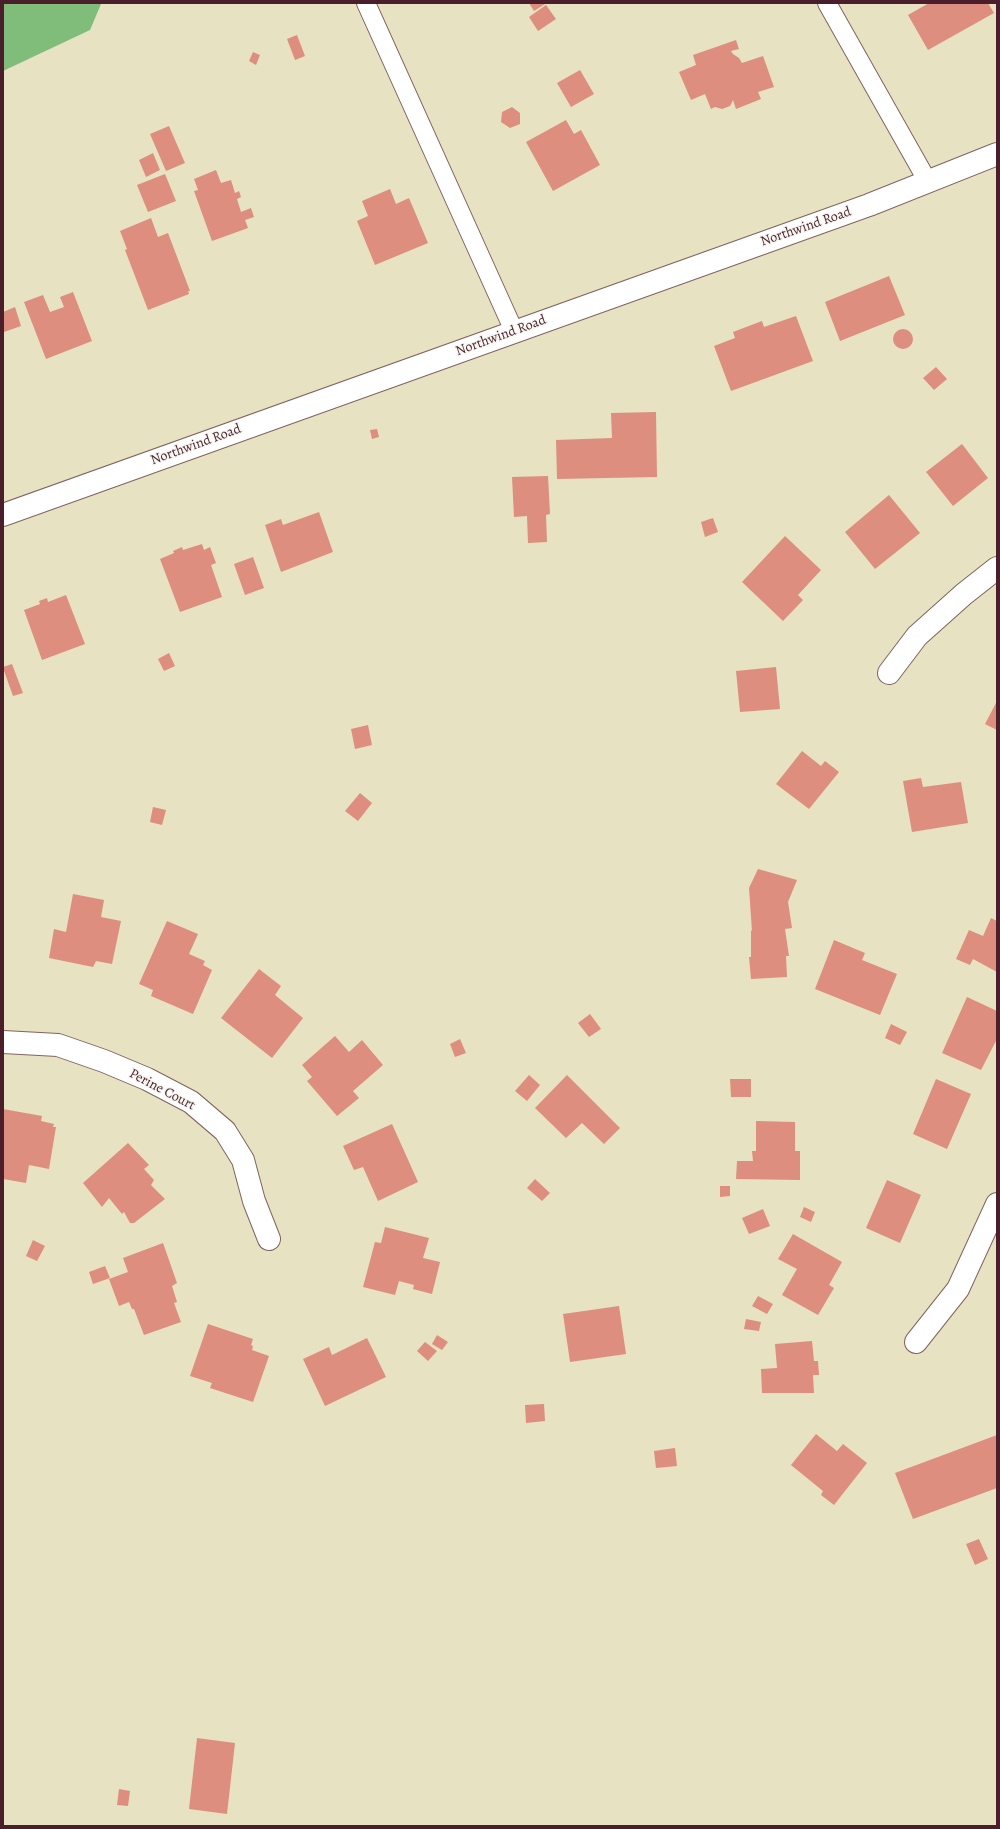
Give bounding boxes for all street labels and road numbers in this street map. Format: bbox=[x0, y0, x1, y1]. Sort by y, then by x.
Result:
street label: Northwind Road bbox=[758, 204, 854, 250]
street label: Northwind Road bbox=[454, 312, 548, 360]
street label: Northwind Road bbox=[149, 421, 243, 469]
street label: Perine Court bbox=[126, 1066, 198, 1114]

